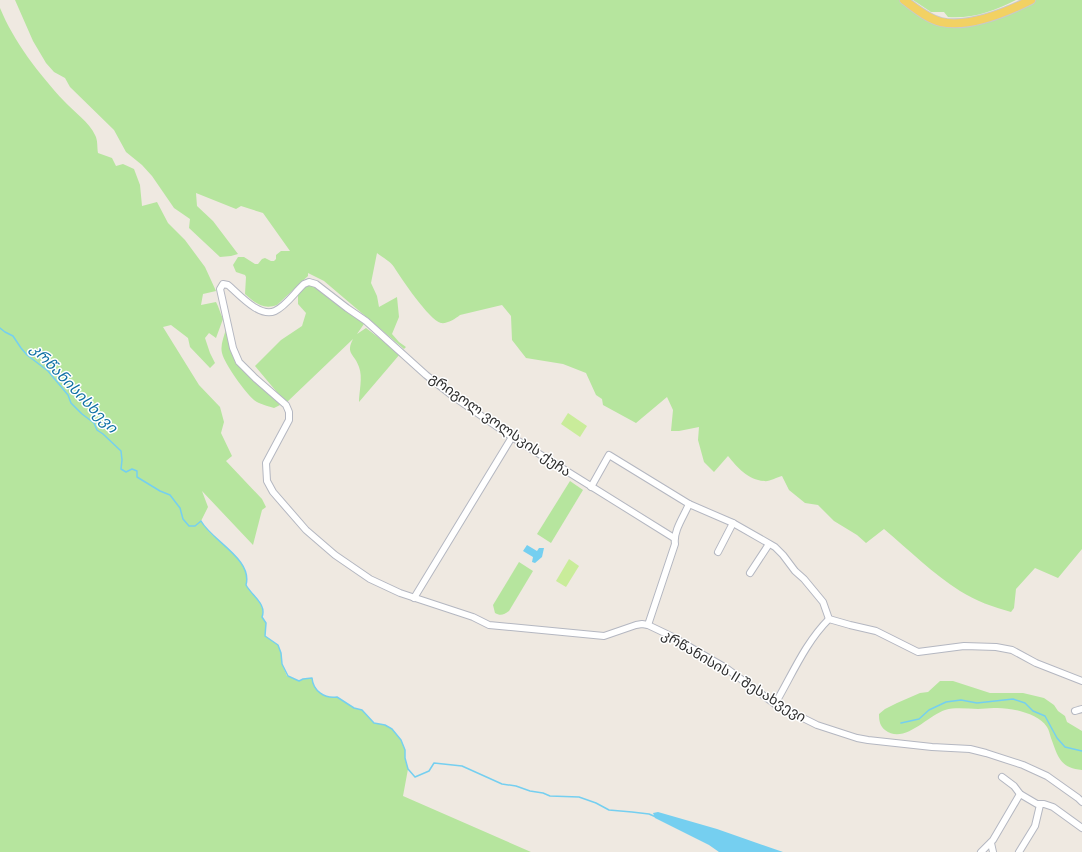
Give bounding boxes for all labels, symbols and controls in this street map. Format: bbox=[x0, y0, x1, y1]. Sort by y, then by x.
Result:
water label: კრწანისისხევი bbox=[27, 340, 122, 437]
street label: გრიგოლ ვოლსკის ქუჩა bbox=[426, 370, 574, 480]
street label: კრწანისის II შესახვევი bbox=[659, 626, 809, 726]

